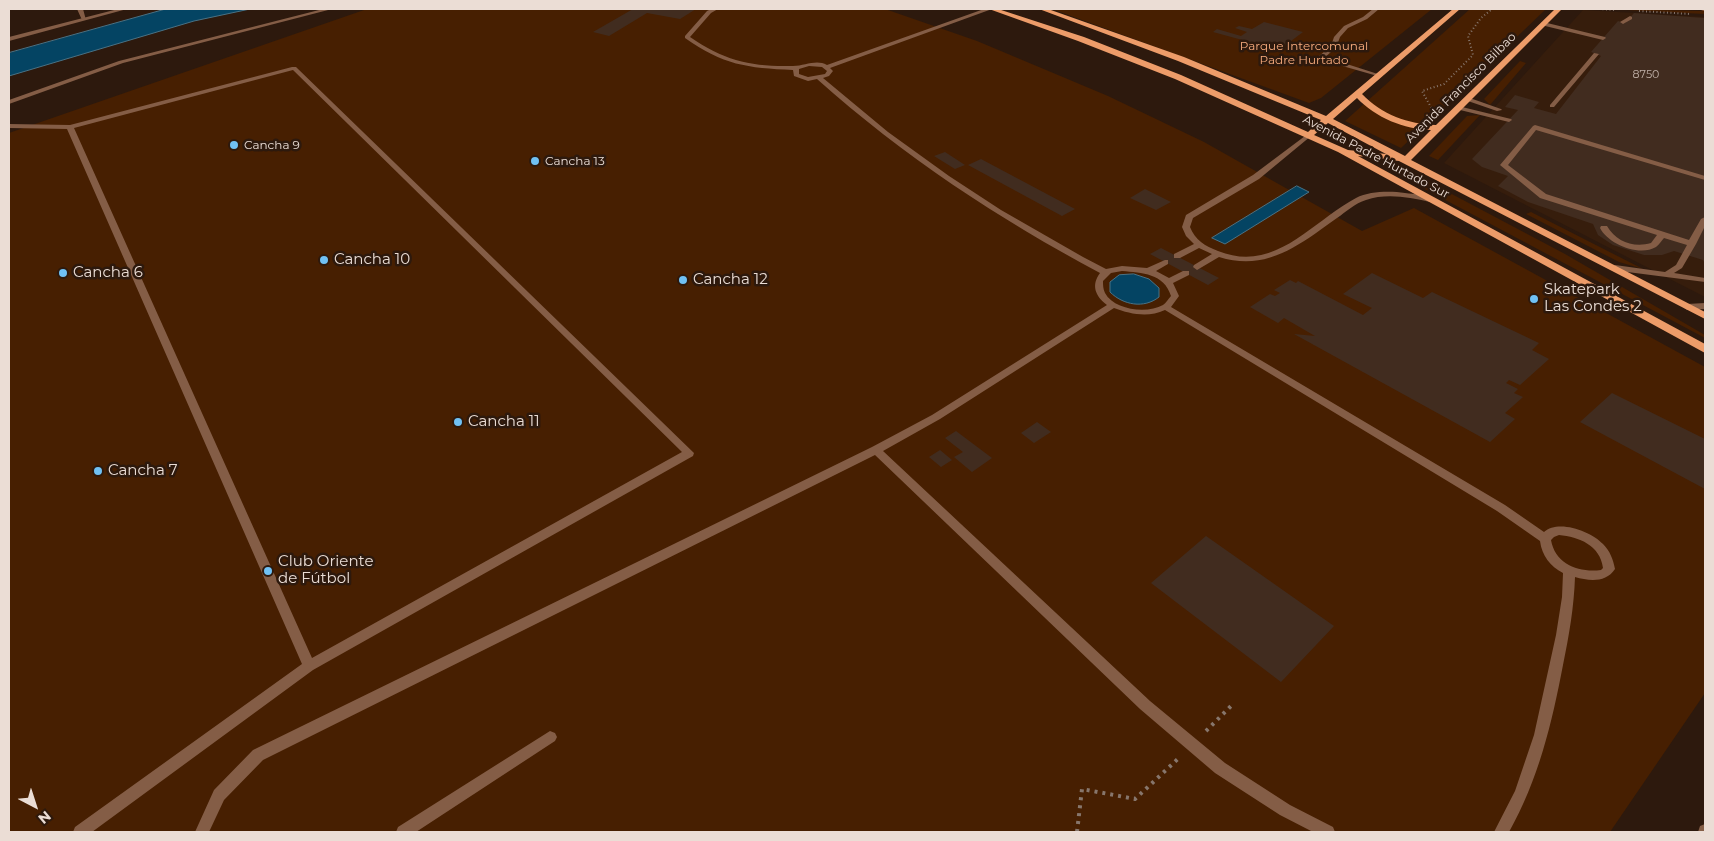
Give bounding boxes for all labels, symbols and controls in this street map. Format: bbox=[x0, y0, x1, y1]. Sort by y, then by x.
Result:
street label: Avenida Francisco Bilbao bbox=[1403, 30, 1519, 146]
park label: Parque Intercomunal Padre Hurtado bbox=[1240, 39, 1368, 67]
house number: 8750 bbox=[1633, 68, 1659, 82]
street label: Avenida Padre Hurtado Sur bbox=[1300, 112, 1452, 202]
place label: Cancha 9 bbox=[244, 138, 300, 152]
marker: Cancha 9 bbox=[228, 139, 240, 151]
place label: Cancha 13 bbox=[545, 154, 605, 168]
marker: Cancha 13 bbox=[529, 155, 541, 167]
place label: Cancha 10 bbox=[334, 251, 410, 269]
marker: Cancha 10 bbox=[318, 254, 330, 266]
place label: Cancha 6 bbox=[73, 264, 143, 282]
marker: Cancha 6 bbox=[57, 267, 69, 279]
place label: Cancha 12 bbox=[693, 271, 768, 289]
marker: Cancha 12 bbox=[677, 274, 689, 286]
place label: Skatepark Las Condes 2 bbox=[1544, 281, 1642, 316]
marker: Skatepark Las Condes 2 bbox=[1528, 293, 1540, 305]
place label: Cancha 11 bbox=[468, 413, 540, 431]
marker: Cancha 11 bbox=[452, 416, 464, 428]
place label: Cancha 7 bbox=[108, 462, 178, 480]
marker: Cancha 7 bbox=[92, 465, 104, 477]
place label: Club Oriente de Fútbol bbox=[278, 553, 373, 588]
marker: Club Oriente de Fútbol bbox=[262, 565, 274, 577]
north arrow bbox=[10, 781, 60, 831]
text: N bbox=[35, 807, 55, 828]

